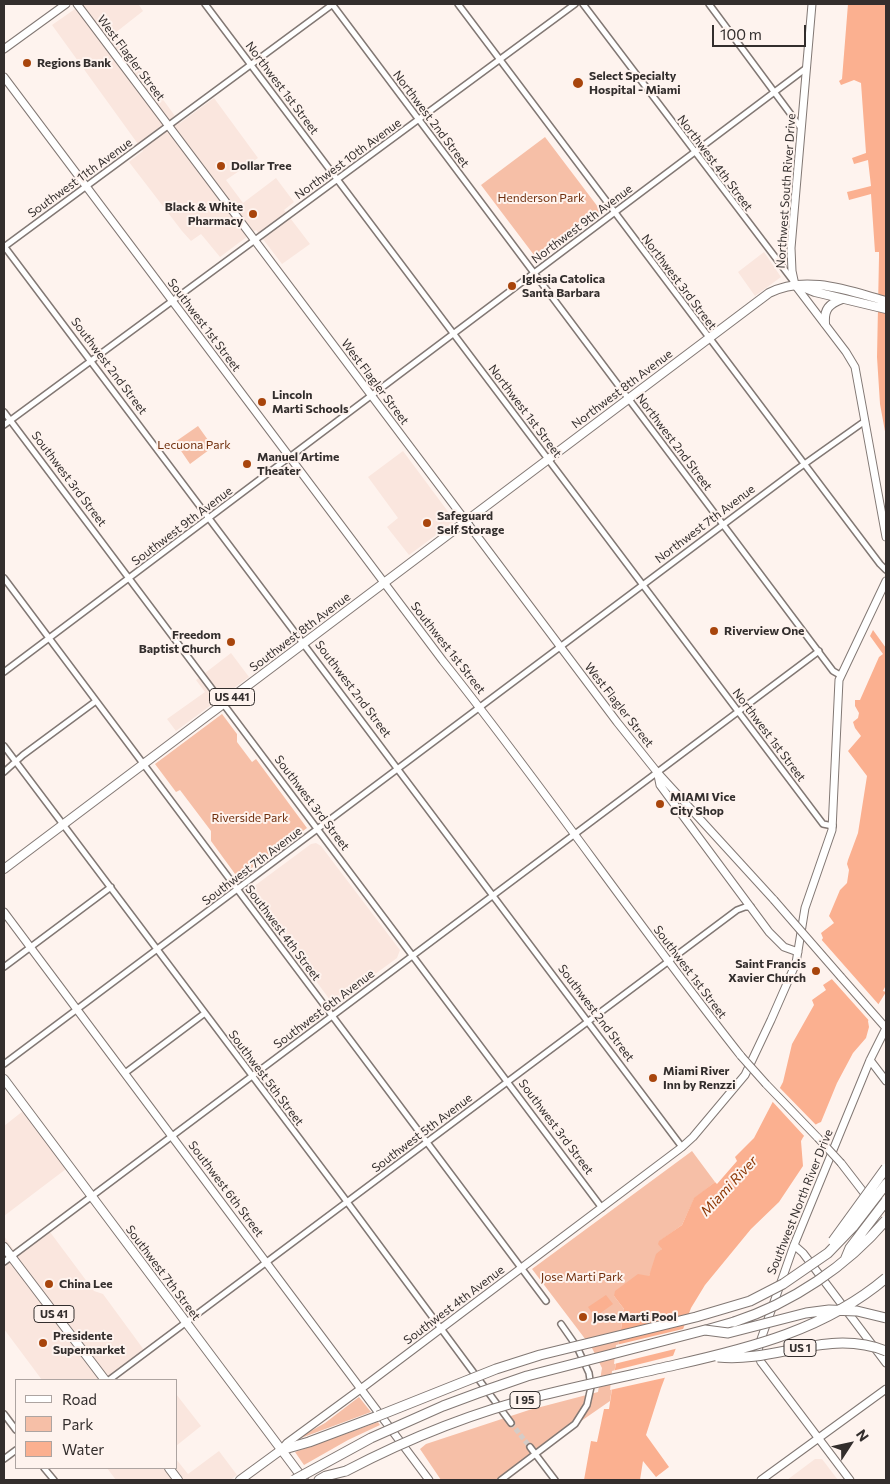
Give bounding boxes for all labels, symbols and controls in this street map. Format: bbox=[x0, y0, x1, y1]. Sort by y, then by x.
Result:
street label: West Flagler Street bbox=[94, 12, 168, 104]
scale bar bbox=[715, 15, 809, 47]
text: 100 m bbox=[720, 25, 762, 43]
street label: Northwest 1st Street bbox=[242, 39, 322, 137]
place label: Regions Bank bbox=[37, 56, 111, 70]
marker: Regions Bank bbox=[21, 57, 33, 69]
street label: Northwest 2nd Street bbox=[390, 68, 472, 170]
place label: Select Specialty Hospital - Miami bbox=[589, 69, 680, 97]
marker: Select Specialty Hospital - Miami bbox=[571, 76, 585, 90]
street label: Northwest 4th Street bbox=[674, 112, 756, 214]
street label: Northwest South River Drive bbox=[773, 113, 799, 269]
street label: Northwest 10th Avenue bbox=[292, 116, 404, 202]
street label: Southwest 11th Avenue bbox=[25, 135, 135, 221]
place label: Dollar Tree bbox=[231, 159, 291, 173]
marker: Dollar Tree bbox=[215, 160, 227, 172]
street label: Northwest 9th Avenue bbox=[529, 181, 635, 267]
park label: Henderson Park bbox=[498, 191, 584, 205]
place label: Black & White Pharmacy bbox=[165, 200, 243, 228]
marker: Black & White Pharmacy bbox=[247, 208, 259, 220]
street label: Northwest 3rd Street bbox=[638, 231, 720, 333]
place label: Iglesia Catolica Santa Barbara bbox=[522, 272, 605, 300]
street label: Southwest 1st Street bbox=[164, 276, 244, 374]
marker: Iglesia Catolica Santa Barbara bbox=[506, 280, 518, 292]
street label: Southwest 2nd Street bbox=[68, 315, 150, 417]
street label: West Flagler Street bbox=[338, 336, 412, 428]
street label: Northwest 8th Avenue bbox=[569, 346, 675, 432]
street label: Northwest 1st Street bbox=[485, 362, 565, 460]
place label: Lincoln Marti Schools bbox=[272, 388, 349, 416]
street label: Northwest 2nd Street bbox=[633, 391, 715, 493]
marker: Lincoln Marti Schools bbox=[256, 396, 268, 408]
street label: Southwest 3rd Street bbox=[28, 429, 110, 529]
park label: Lecuona Park bbox=[157, 438, 231, 452]
place label: Manuel Artime Theater bbox=[257, 450, 339, 478]
marker: Manuel Artime Theater bbox=[241, 458, 253, 470]
street label: Northwest 7th Avenue bbox=[652, 482, 758, 566]
street label: Southwest 9th Avenue bbox=[129, 483, 235, 569]
place label: Safeguard Self Storage bbox=[437, 509, 504, 537]
marker: Safeguard Self Storage bbox=[421, 517, 433, 529]
street label: Southwest 8th Avenue bbox=[247, 589, 353, 675]
street label: Southwest 1st Street bbox=[408, 599, 488, 697]
place label: Riverview One bbox=[724, 624, 804, 638]
marker: Riverview One bbox=[708, 625, 720, 637]
place label: Freedom Baptist Church bbox=[139, 628, 221, 656]
marker: Freedom Baptist Church bbox=[225, 636, 237, 648]
street label: Southwest 2nd Street bbox=[312, 638, 394, 740]
street label: West Flagler Street bbox=[581, 660, 657, 750]
street label: Northwest 1st Street bbox=[729, 686, 809, 784]
road number: US 441 bbox=[210, 689, 254, 706]
street label: Southwest 3rd Street bbox=[271, 753, 353, 853]
place label: MIAMI Vice City Shop bbox=[670, 790, 736, 818]
marker: MIAMI Vice City Shop bbox=[654, 798, 666, 810]
park label: Riverside Park bbox=[211, 811, 289, 825]
street label: Southwest 7th Avenue bbox=[199, 824, 305, 908]
street label: Southwest 4th Street bbox=[242, 882, 324, 984]
street label: Southwest 1st Street bbox=[650, 923, 730, 1021]
place label: Saint Francis Xavier Church bbox=[728, 957, 806, 985]
street label: Southwest 2nd Street bbox=[555, 962, 637, 1064]
marker: Saint Francis Xavier Church bbox=[810, 965, 822, 977]
street label: Southwest 6th Avenue bbox=[271, 966, 377, 1052]
street label: Southwest 5th Street bbox=[225, 1027, 307, 1129]
place label: Miami River Inn by Renzzi bbox=[663, 1064, 736, 1092]
marker: Miami River Inn by Renzzi bbox=[647, 1072, 659, 1084]
street label: Southwest 3rd Street bbox=[515, 1077, 597, 1177]
street label: Southwest 5th Avenue bbox=[369, 1091, 475, 1175]
street label: Southwest North River Drive bbox=[764, 1127, 836, 1277]
street label: Southwest 6th Street bbox=[185, 1138, 267, 1240]
water label: Miami River bbox=[697, 1153, 761, 1219]
street label: Southwest 7th Street bbox=[123, 1223, 203, 1323]
street label: Southwest 4th Avenue bbox=[401, 1262, 507, 1348]
park label: Jose Marti Park bbox=[541, 1270, 623, 1284]
place label: China Lee bbox=[59, 1277, 113, 1291]
marker: China Lee bbox=[43, 1278, 55, 1290]
road number: US 41 bbox=[34, 1306, 74, 1322]
place label: Jose Marti Pool bbox=[593, 1310, 677, 1324]
marker: Jose Marti Pool bbox=[577, 1311, 589, 1323]
place label: Presidente Supermarket bbox=[53, 1329, 125, 1357]
marker: Presidente Supermarket bbox=[37, 1337, 49, 1349]
road number: US 1 bbox=[784, 1340, 816, 1356]
legend bbox=[15, 1379, 178, 1469]
text: Road bbox=[62, 1390, 97, 1408]
road number: I 95 bbox=[510, 1392, 540, 1408]
text: Park bbox=[62, 1415, 93, 1433]
north arrow bbox=[825, 1419, 875, 1469]
text: N bbox=[853, 1426, 873, 1444]
text: Water bbox=[62, 1440, 104, 1458]

